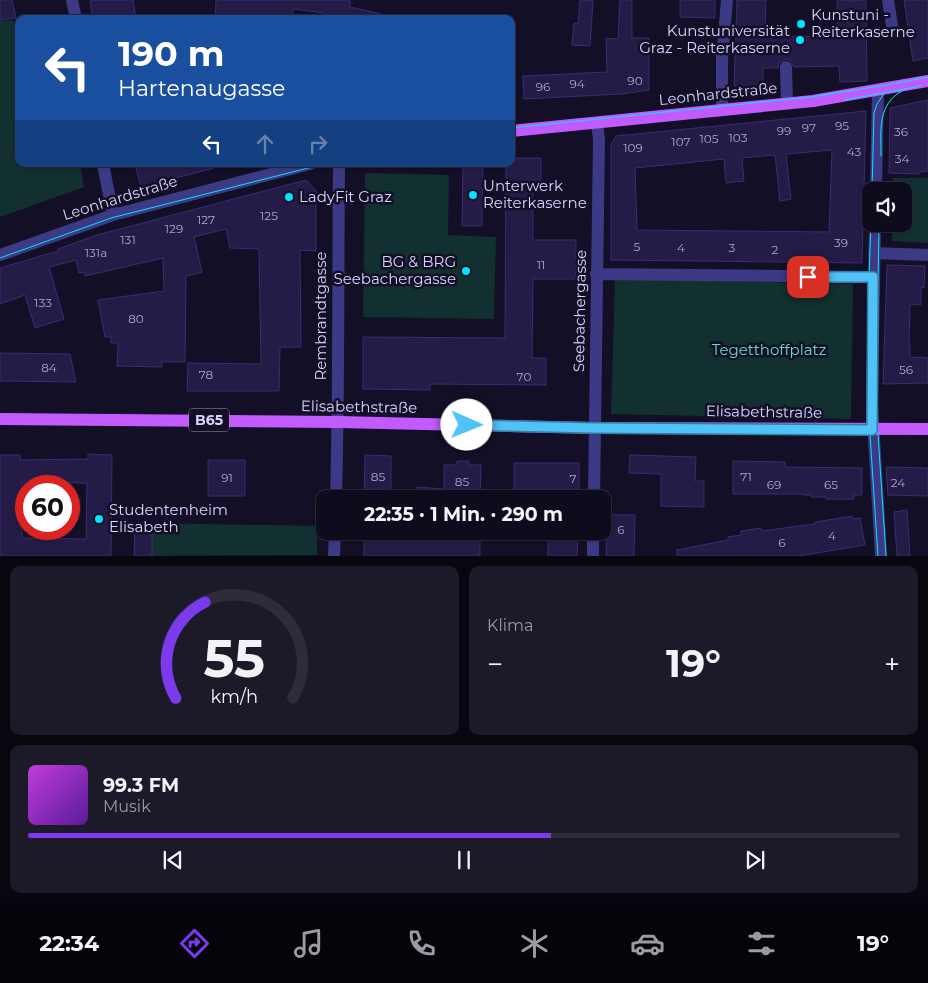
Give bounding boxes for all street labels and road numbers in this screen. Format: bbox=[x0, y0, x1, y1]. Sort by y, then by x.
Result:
street label: Leonhardstraße bbox=[658, 78, 778, 109]
street label: Leonhardstraße bbox=[60, 171, 180, 224]
street label: Seebachergasse bbox=[569, 250, 590, 372]
street label: Rembrandtgasse bbox=[311, 251, 330, 381]
street label: Elisabethstraße bbox=[301, 396, 417, 417]
street label: Elisabethstraße bbox=[706, 401, 822, 422]
road number: B65 bbox=[189, 408, 229, 432]

